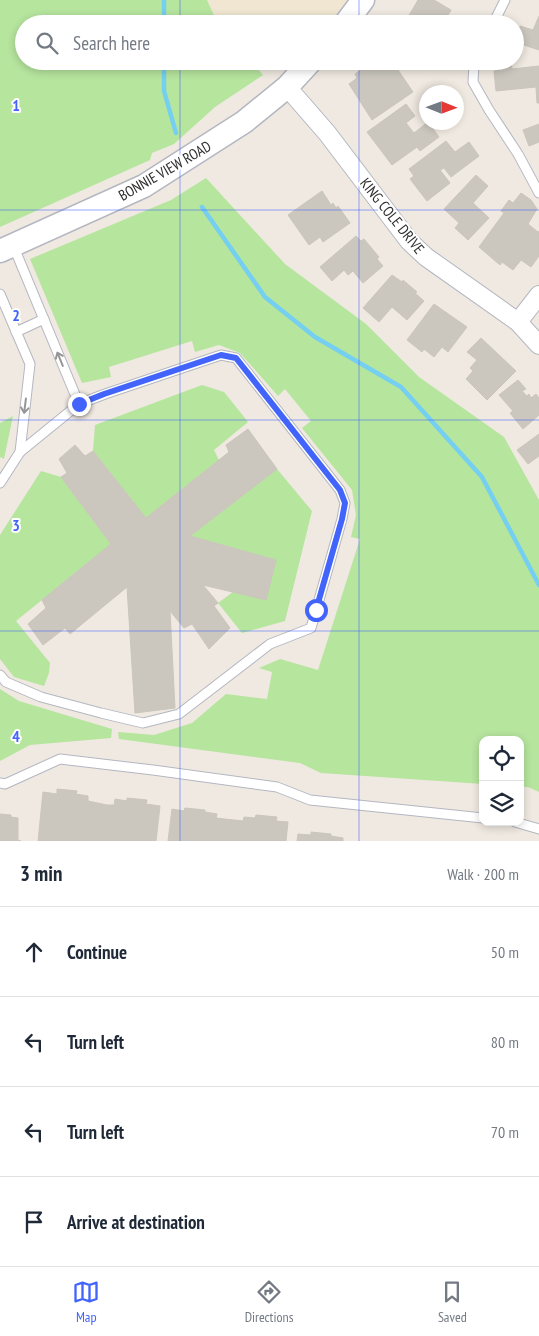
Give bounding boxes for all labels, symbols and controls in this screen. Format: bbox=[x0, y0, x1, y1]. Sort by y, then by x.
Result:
search box bbox=[15, 15, 524, 70]
icon: search bbox=[33, 29, 61, 57]
text: Search here bbox=[73, 31, 150, 55]
north arrow bbox=[419, 85, 464, 130]
text: 1 bbox=[12, 95, 20, 115]
street label: BONNIE VIEW ROAD bbox=[115, 136, 215, 205]
street label: KING COLE DRIVE bbox=[356, 174, 429, 257]
text: 2 bbox=[12, 305, 20, 325]
one-way arrow bbox=[55, 351, 64, 366]
route end bbox=[68, 393, 91, 416]
one-way arrow bbox=[20, 398, 30, 414]
text: 3 bbox=[12, 515, 20, 535]
route start bbox=[305, 599, 328, 622]
text: 4 bbox=[12, 726, 20, 746]
map controls bbox=[479, 736, 524, 826]
button: locate bbox=[479, 736, 524, 781]
button: layers bbox=[479, 781, 524, 826]
text: 3 min bbox=[20, 860, 62, 887]
text: Walk · 200 m bbox=[447, 864, 519, 884]
icon: ahead bbox=[20, 938, 48, 966]
text: Continue bbox=[67, 940, 127, 964]
text: 50 m bbox=[491, 942, 519, 962]
icon: left bbox=[20, 1028, 48, 1056]
text: Turn left bbox=[67, 1030, 124, 1054]
text: 80 m bbox=[491, 1032, 519, 1052]
icon: left bbox=[20, 1118, 48, 1146]
text: Turn left bbox=[67, 1120, 124, 1144]
text: 70 m bbox=[491, 1122, 519, 1142]
icon: arrive bbox=[20, 1208, 48, 1236]
text: Arrive at destination bbox=[67, 1210, 205, 1234]
tab: Map bbox=[72, 1278, 100, 1326]
tab: Directions bbox=[245, 1278, 293, 1326]
tab: Saved bbox=[438, 1278, 467, 1326]

